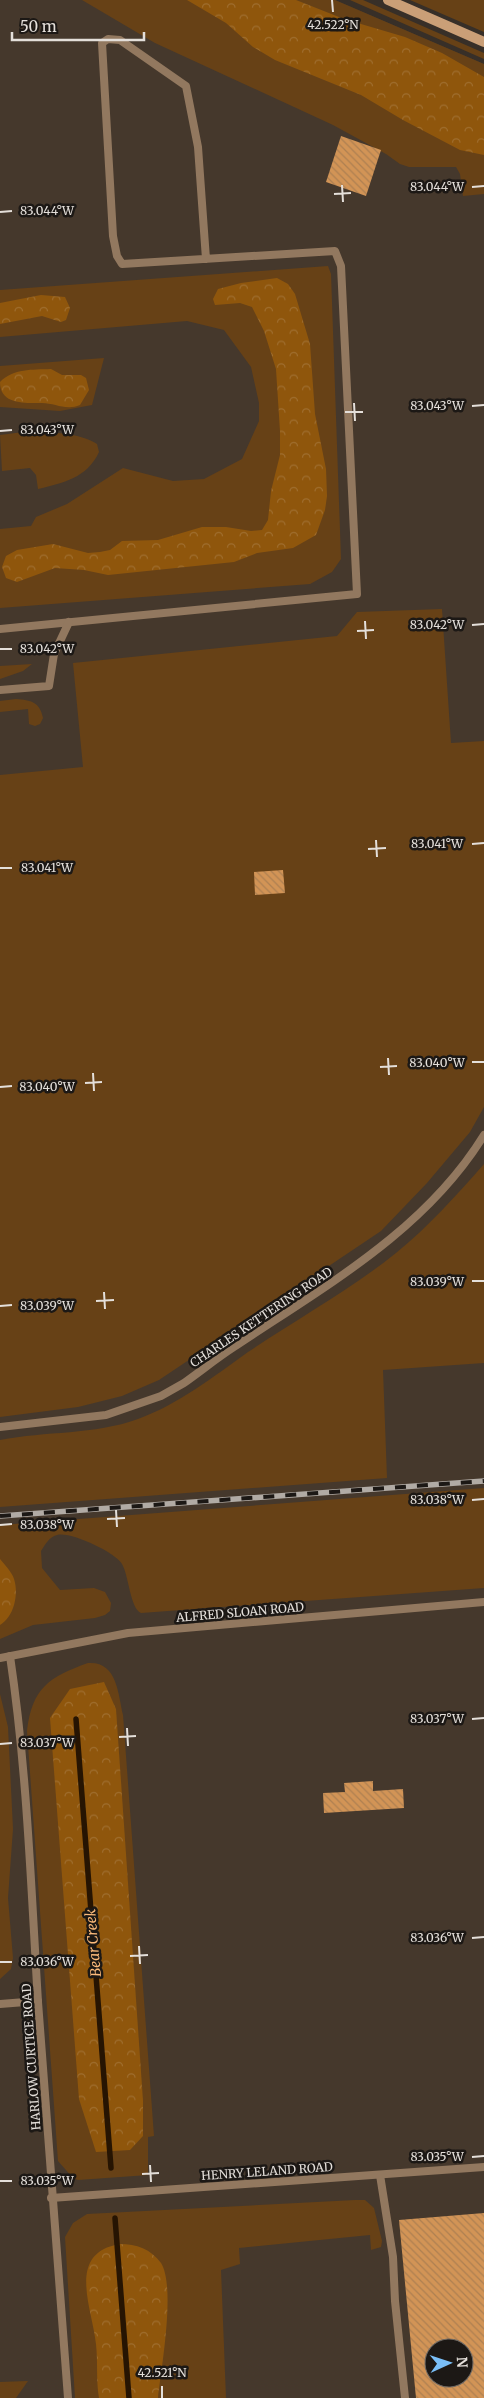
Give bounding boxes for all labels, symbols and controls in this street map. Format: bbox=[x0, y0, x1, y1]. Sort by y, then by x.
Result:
scale bar bbox=[12, 10, 145, 42]
text: 50 m bbox=[20, 17, 57, 36]
text: 42.522°N bbox=[307, 17, 359, 32]
text: 83.044°W bbox=[410, 179, 465, 194]
text: 83.044°W bbox=[20, 203, 75, 218]
text: 83.043°W bbox=[410, 398, 465, 413]
text: 83.043°W bbox=[20, 422, 75, 437]
text: 83.042°W bbox=[410, 617, 465, 632]
text: 83.042°W bbox=[20, 641, 75, 656]
text: 83.041°W bbox=[411, 836, 464, 851]
text: 83.041°W bbox=[21, 860, 74, 875]
text: 83.040°W bbox=[409, 1055, 466, 1070]
text: 83.040°W bbox=[19, 1079, 76, 1094]
street label: CHARLES KETTERING ROAD bbox=[187, 1264, 335, 1370]
text: 83.039°W bbox=[410, 1274, 465, 1289]
text: 83.039°W bbox=[20, 1298, 75, 1313]
text: 83.038°W bbox=[410, 1492, 465, 1507]
text: 83.038°W bbox=[20, 1517, 75, 1532]
street label: ALFRED SLOAN ROAD bbox=[174, 1599, 305, 1625]
text: 83.037°W bbox=[410, 1711, 465, 1726]
text: 83.037°W bbox=[20, 1735, 75, 1750]
water label: Bear Creek bbox=[81, 1908, 105, 1978]
text: 83.036°W bbox=[410, 1930, 465, 1945]
text: 83.036°W bbox=[20, 1954, 75, 1969]
street label: HARLOW CURTICE ROAD bbox=[18, 1983, 44, 2131]
text: 83.035°W bbox=[410, 2149, 465, 2164]
street label: HENRY LELAND ROAD bbox=[201, 2159, 333, 2183]
text: 83.035°W bbox=[20, 2173, 75, 2188]
north arrow bbox=[424, 2338, 474, 2388]
text: N bbox=[453, 2356, 471, 2368]
text: 42.521°N bbox=[138, 2365, 187, 2380]

